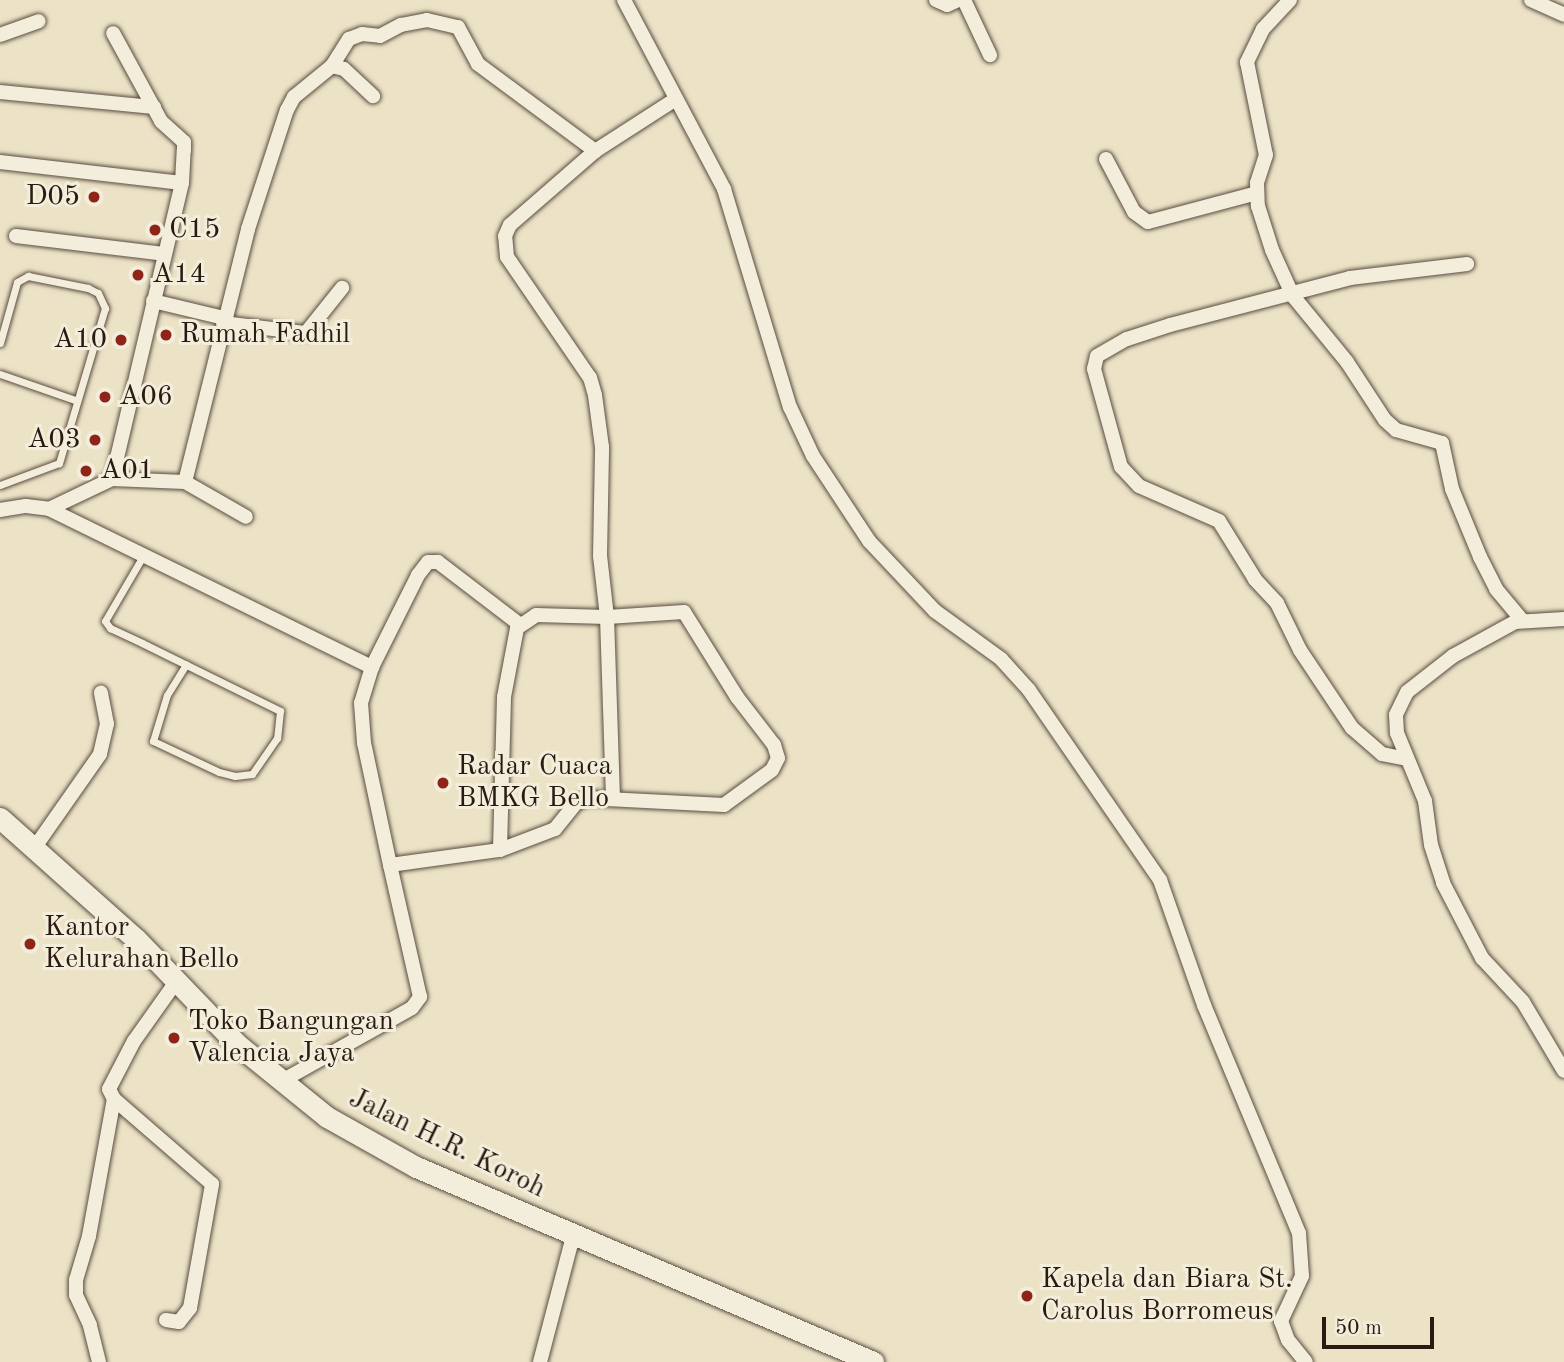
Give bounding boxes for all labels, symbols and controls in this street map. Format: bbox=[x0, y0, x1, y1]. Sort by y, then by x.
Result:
place label: D05 bbox=[26, 180, 80, 214]
marker: D05 bbox=[86, 189, 102, 205]
place label: C15 bbox=[169, 213, 220, 247]
marker: C15 bbox=[147, 222, 163, 238]
place label: A14 bbox=[152, 258, 206, 292]
marker: A14 bbox=[130, 267, 146, 283]
place label: Rumah Fadhil bbox=[180, 318, 350, 352]
place label: A10 bbox=[53, 323, 107, 357]
marker: Rumah Fadhil bbox=[158, 327, 174, 343]
marker: A10 bbox=[113, 332, 129, 348]
place label: A06 bbox=[119, 380, 173, 414]
marker: A06 bbox=[97, 389, 113, 405]
place label: A03 bbox=[27, 423, 81, 457]
marker: A03 bbox=[87, 432, 103, 448]
place label: A01 bbox=[100, 454, 154, 488]
marker: A01 bbox=[78, 463, 94, 479]
place label: Radar Cuaca BMKG Bello bbox=[457, 750, 612, 816]
marker: Radar Cuaca BMKG Bello bbox=[435, 775, 451, 791]
place label: Kantor Kelurahan Bello bbox=[44, 911, 239, 977]
marker: Kantor Kelurahan Bello bbox=[22, 936, 38, 952]
place label: Toko Bangungan Valencia Jaya bbox=[188, 1005, 394, 1071]
marker: Toko Bangungan Valencia Jaya bbox=[166, 1030, 182, 1046]
street label: Jalan H.R. Koroh bbox=[343, 1082, 551, 1206]
place label: Kapela dan Biara St. Carolus Borromeus bbox=[1041, 1263, 1293, 1329]
marker: Kapela dan Biara St. Carolus Borromeus bbox=[1019, 1288, 1035, 1304]
scale bar bbox=[1326, 1302, 1438, 1346]
text: 50 m bbox=[1335, 1318, 1382, 1339]

